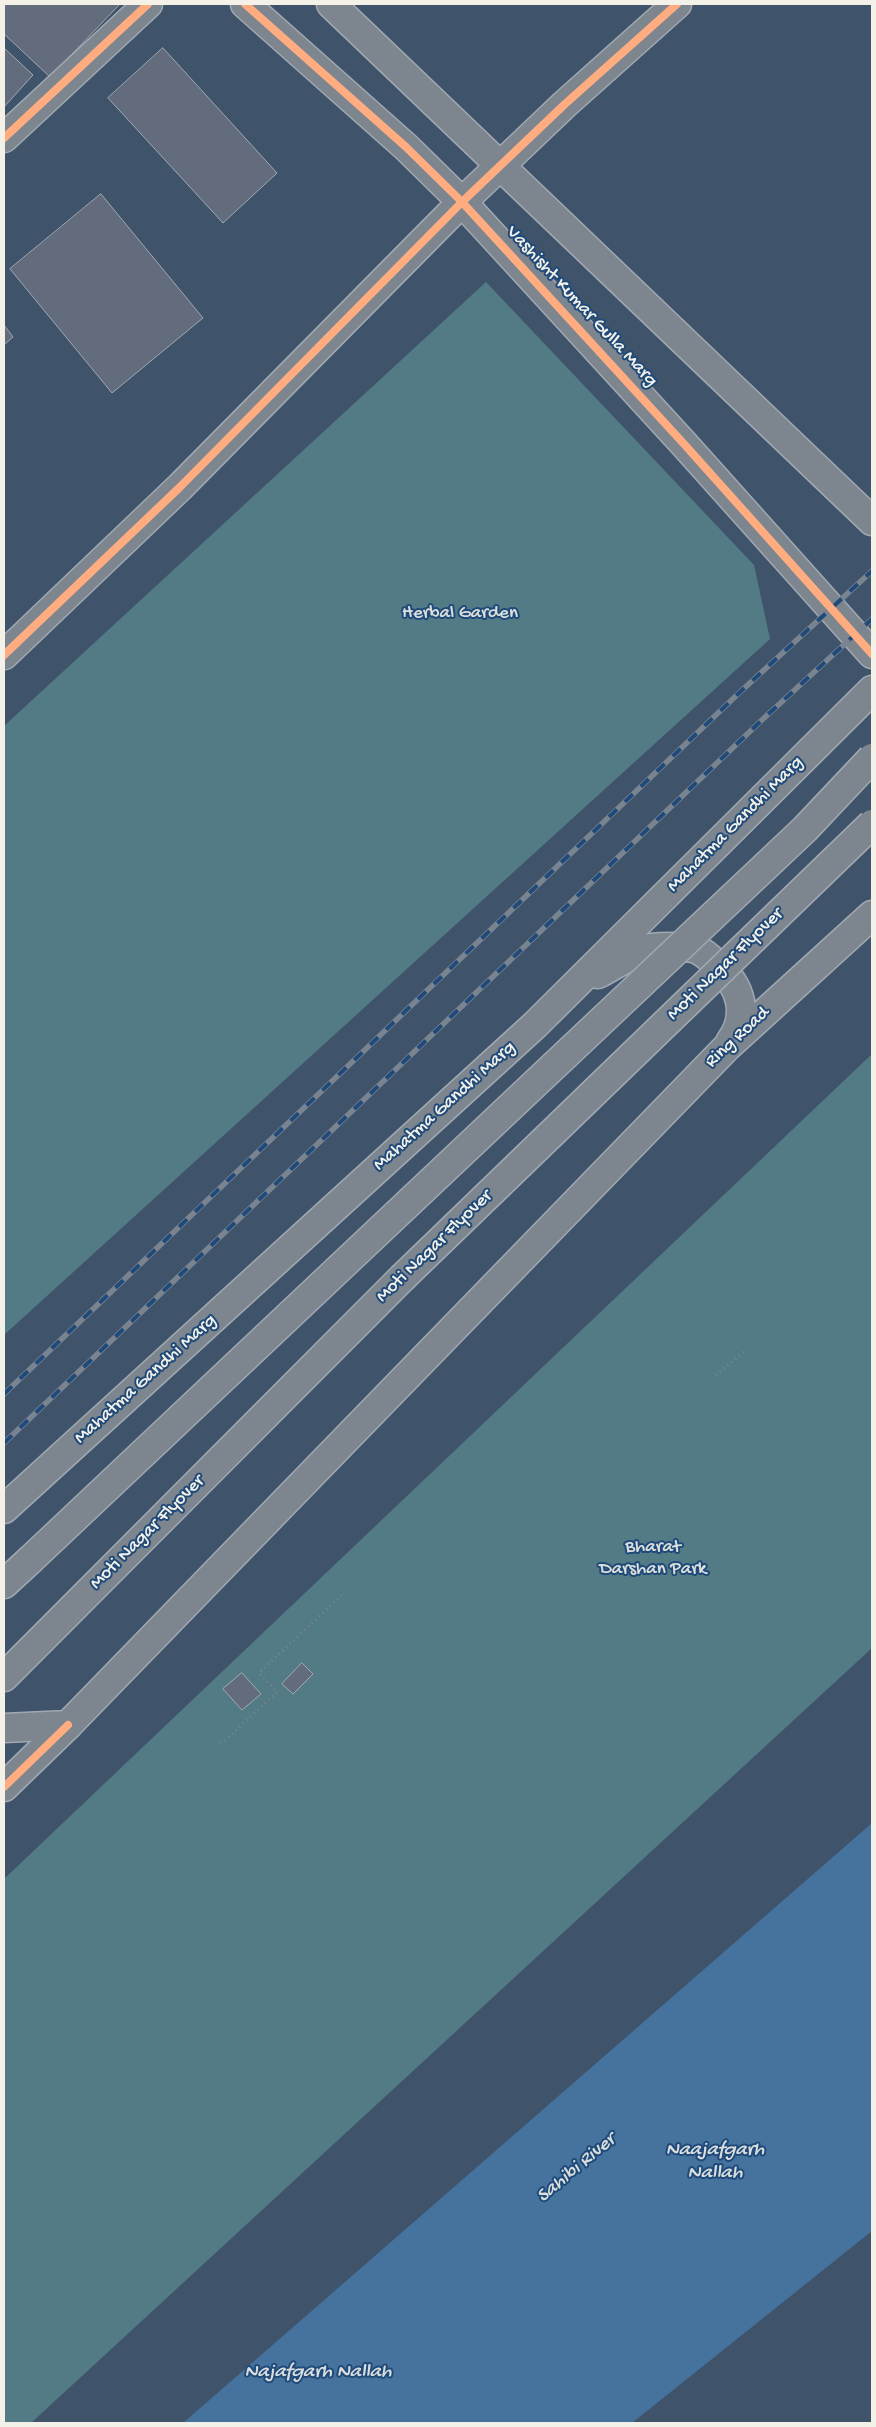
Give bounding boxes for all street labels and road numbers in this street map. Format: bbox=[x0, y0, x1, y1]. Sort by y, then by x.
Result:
street label: Vashisht Kumar Gulla Marg bbox=[500, 222, 662, 392]
street label: Mahatma Gandhi Marg bbox=[663, 752, 809, 898]
street label: Moti Nagar Flyover bbox=[663, 904, 789, 1026]
street label: Ring Road bbox=[701, 1002, 775, 1074]
street label: Mahatma Gandhi Marg bbox=[369, 1037, 521, 1177]
street label: Moti Nagar Flyover bbox=[372, 1186, 498, 1308]
street label: Mahatma Gandhi Marg bbox=[70, 1310, 222, 1450]
street label: Moti Nagar Flyover bbox=[86, 1471, 210, 1595]

